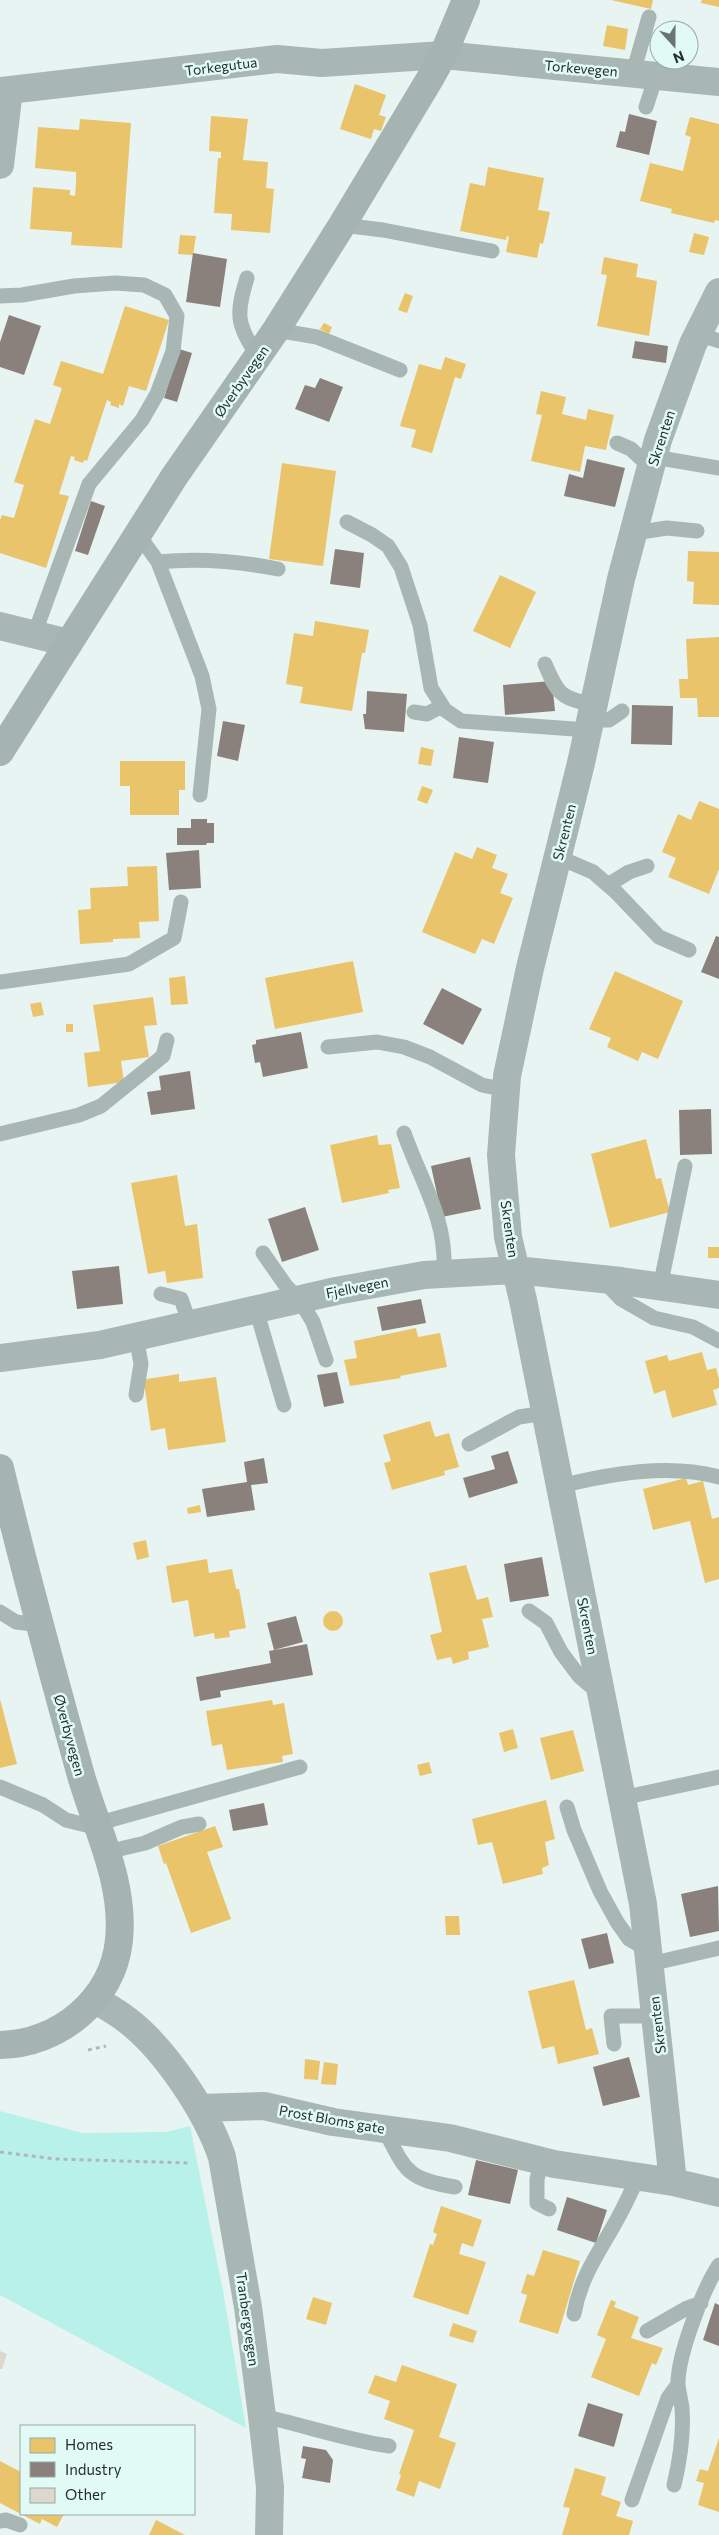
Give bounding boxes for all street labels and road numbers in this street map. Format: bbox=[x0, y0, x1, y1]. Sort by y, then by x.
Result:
street label: Torkegutua bbox=[184, 53, 258, 79]
street label: Torkevegen bbox=[544, 56, 618, 80]
street label: Øverbyvegen bbox=[210, 342, 272, 420]
street label: Skrenten bbox=[644, 408, 678, 468]
street label: Skrenten bbox=[549, 802, 579, 862]
street label: Skrenten bbox=[498, 1199, 522, 1259]
street label: Fjellvegen bbox=[324, 1273, 390, 1301]
street label: Skrenten bbox=[574, 1596, 602, 1656]
street label: Øverbyvegen bbox=[51, 1692, 89, 1778]
street label: Skrenten bbox=[645, 1995, 669, 2055]
street label: Prost Bloms gate bbox=[278, 2101, 386, 2137]
street label: Tranbergvegen bbox=[233, 2271, 263, 2367]

